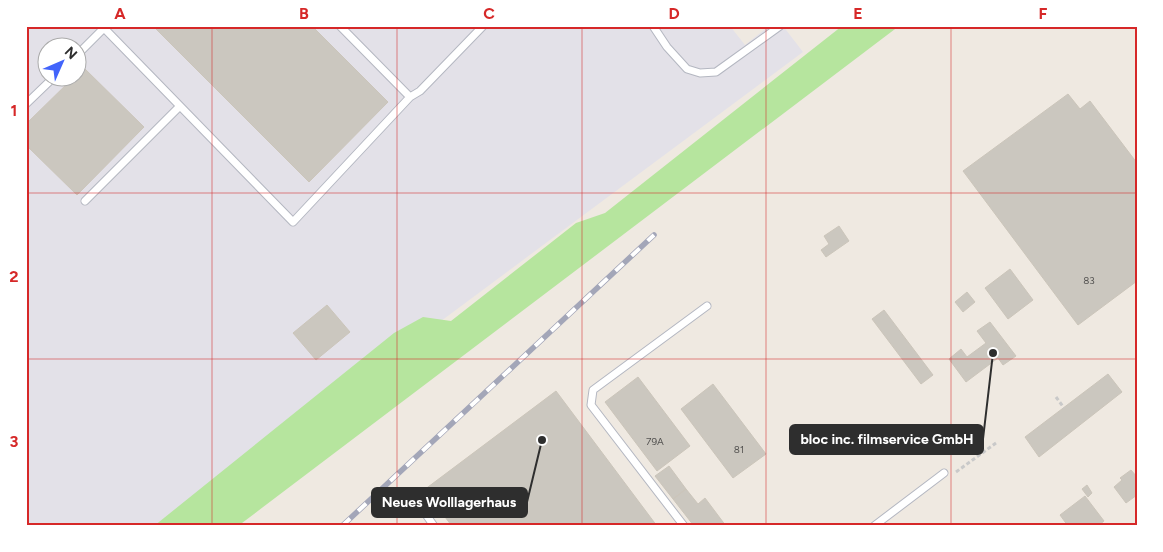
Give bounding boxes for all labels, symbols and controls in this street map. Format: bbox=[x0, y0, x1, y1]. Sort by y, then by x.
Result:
text: A bbox=[114, 4, 126, 23]
text: B bbox=[299, 4, 309, 23]
text: C bbox=[483, 4, 495, 23]
text: D bbox=[668, 4, 680, 23]
text: E bbox=[853, 4, 863, 23]
text: F bbox=[1039, 4, 1048, 23]
north arrow bbox=[38, 38, 88, 88]
text: N bbox=[61, 43, 81, 63]
text: 1 bbox=[11, 101, 17, 120]
text: 2 bbox=[9, 267, 19, 286]
house number: 83 bbox=[1083, 274, 1095, 287]
callout: bloc inc. filmservice GmbH bbox=[790, 425, 983, 454]
text: bloc inc. filmservice GmbH bbox=[800, 431, 974, 448]
text: 3 bbox=[10, 432, 19, 451]
house number: 79A bbox=[646, 435, 664, 448]
house number: 81 bbox=[734, 443, 744, 456]
callout: Neues Wolllagerhaus bbox=[372, 488, 527, 517]
text: Neues Wolllagerhaus bbox=[382, 494, 517, 511]

